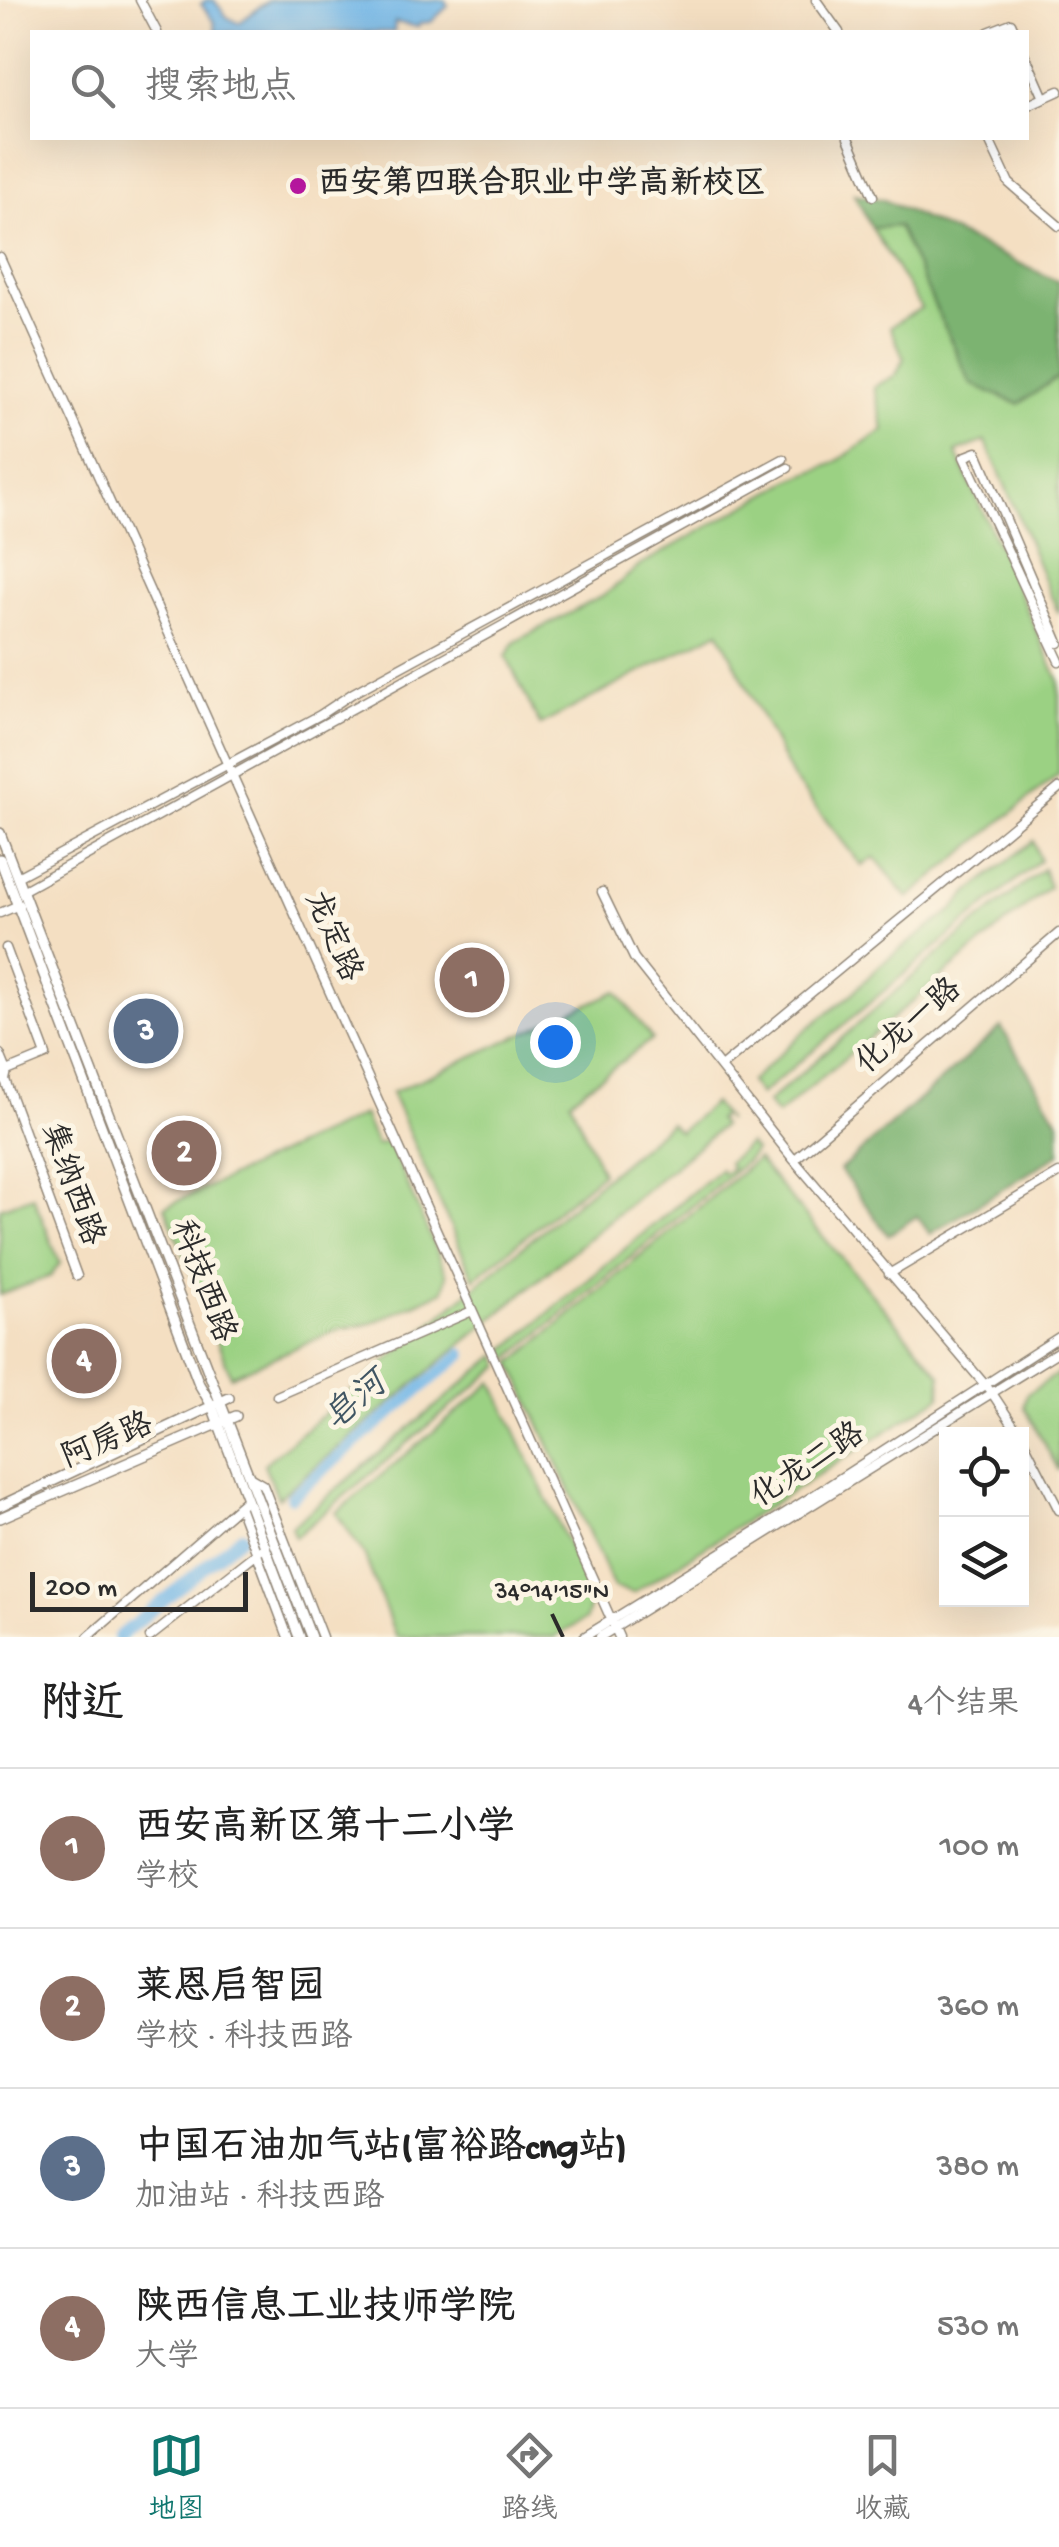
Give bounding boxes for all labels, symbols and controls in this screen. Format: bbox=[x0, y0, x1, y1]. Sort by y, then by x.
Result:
search box bbox=[30, 30, 1029, 140]
icon: search bbox=[65, 58, 120, 113]
text: 搜索地点 bbox=[145, 68, 297, 112]
place label: 西安第四联合职业中学高新校区 bbox=[318, 165, 766, 205]
marker: 西安第四联合职业中学高新校区 bbox=[287, 175, 309, 197]
street label: 龙定路 bbox=[294, 885, 370, 989]
pin: 1 bbox=[440, 942, 504, 1018]
street label: 化龙一路 bbox=[848, 970, 971, 1084]
pin: 3 bbox=[114, 994, 178, 1068]
your location bbox=[530, 1017, 581, 1068]
pin: 2 bbox=[152, 1116, 216, 1190]
street label: 集纳西路 bbox=[30, 1118, 112, 1252]
street label: 科技西路 bbox=[160, 1215, 244, 1349]
pin: 4 bbox=[52, 1324, 116, 1398]
water label: 皂河 bbox=[316, 1360, 401, 1441]
street label: 阿房路 bbox=[56, 1405, 160, 1479]
street label: 化龙二路 bbox=[744, 1415, 873, 1518]
map controls bbox=[939, 1427, 1029, 1607]
button: locate bbox=[939, 1427, 1029, 1517]
button: layers bbox=[939, 1517, 1029, 1607]
scale bar bbox=[30, 1567, 248, 1612]
text: 200 m bbox=[45, 1573, 117, 1606]
text: 34°14'15"N bbox=[494, 1579, 609, 1608]
text: 附近 bbox=[40, 1683, 124, 1732]
text: 4个结果 bbox=[908, 1687, 1019, 1725]
text: 西安高新区第十二小学 bbox=[135, 1808, 515, 1852]
text: 1 bbox=[66, 1829, 79, 1867]
text: 100 m bbox=[939, 1829, 1019, 1867]
text: 学校 bbox=[135, 1860, 199, 1898]
text: 莱恩启智园 bbox=[135, 1968, 325, 2012]
text: 2 bbox=[65, 1989, 80, 2027]
text: 360 m bbox=[938, 1989, 1019, 2027]
text: 学校 · 科技西路 bbox=[135, 2020, 352, 2058]
text: 中国石油加气站(富裕路cng站) bbox=[135, 2128, 627, 2172]
text: 3 bbox=[64, 2149, 81, 2187]
text: 380 m bbox=[936, 2149, 1019, 2187]
text: 加油站 · 科技西路 bbox=[135, 2180, 384, 2218]
text: 陕西信息工业技师学院 bbox=[135, 2288, 515, 2332]
text: 4 bbox=[65, 2309, 80, 2347]
text: 530 m bbox=[937, 2309, 1019, 2347]
text: 大学 bbox=[135, 2340, 199, 2378]
tab: 地图 bbox=[148, 2428, 205, 2528]
tab: 路线 bbox=[501, 2428, 558, 2528]
tab: 收藏 bbox=[854, 2428, 911, 2528]

